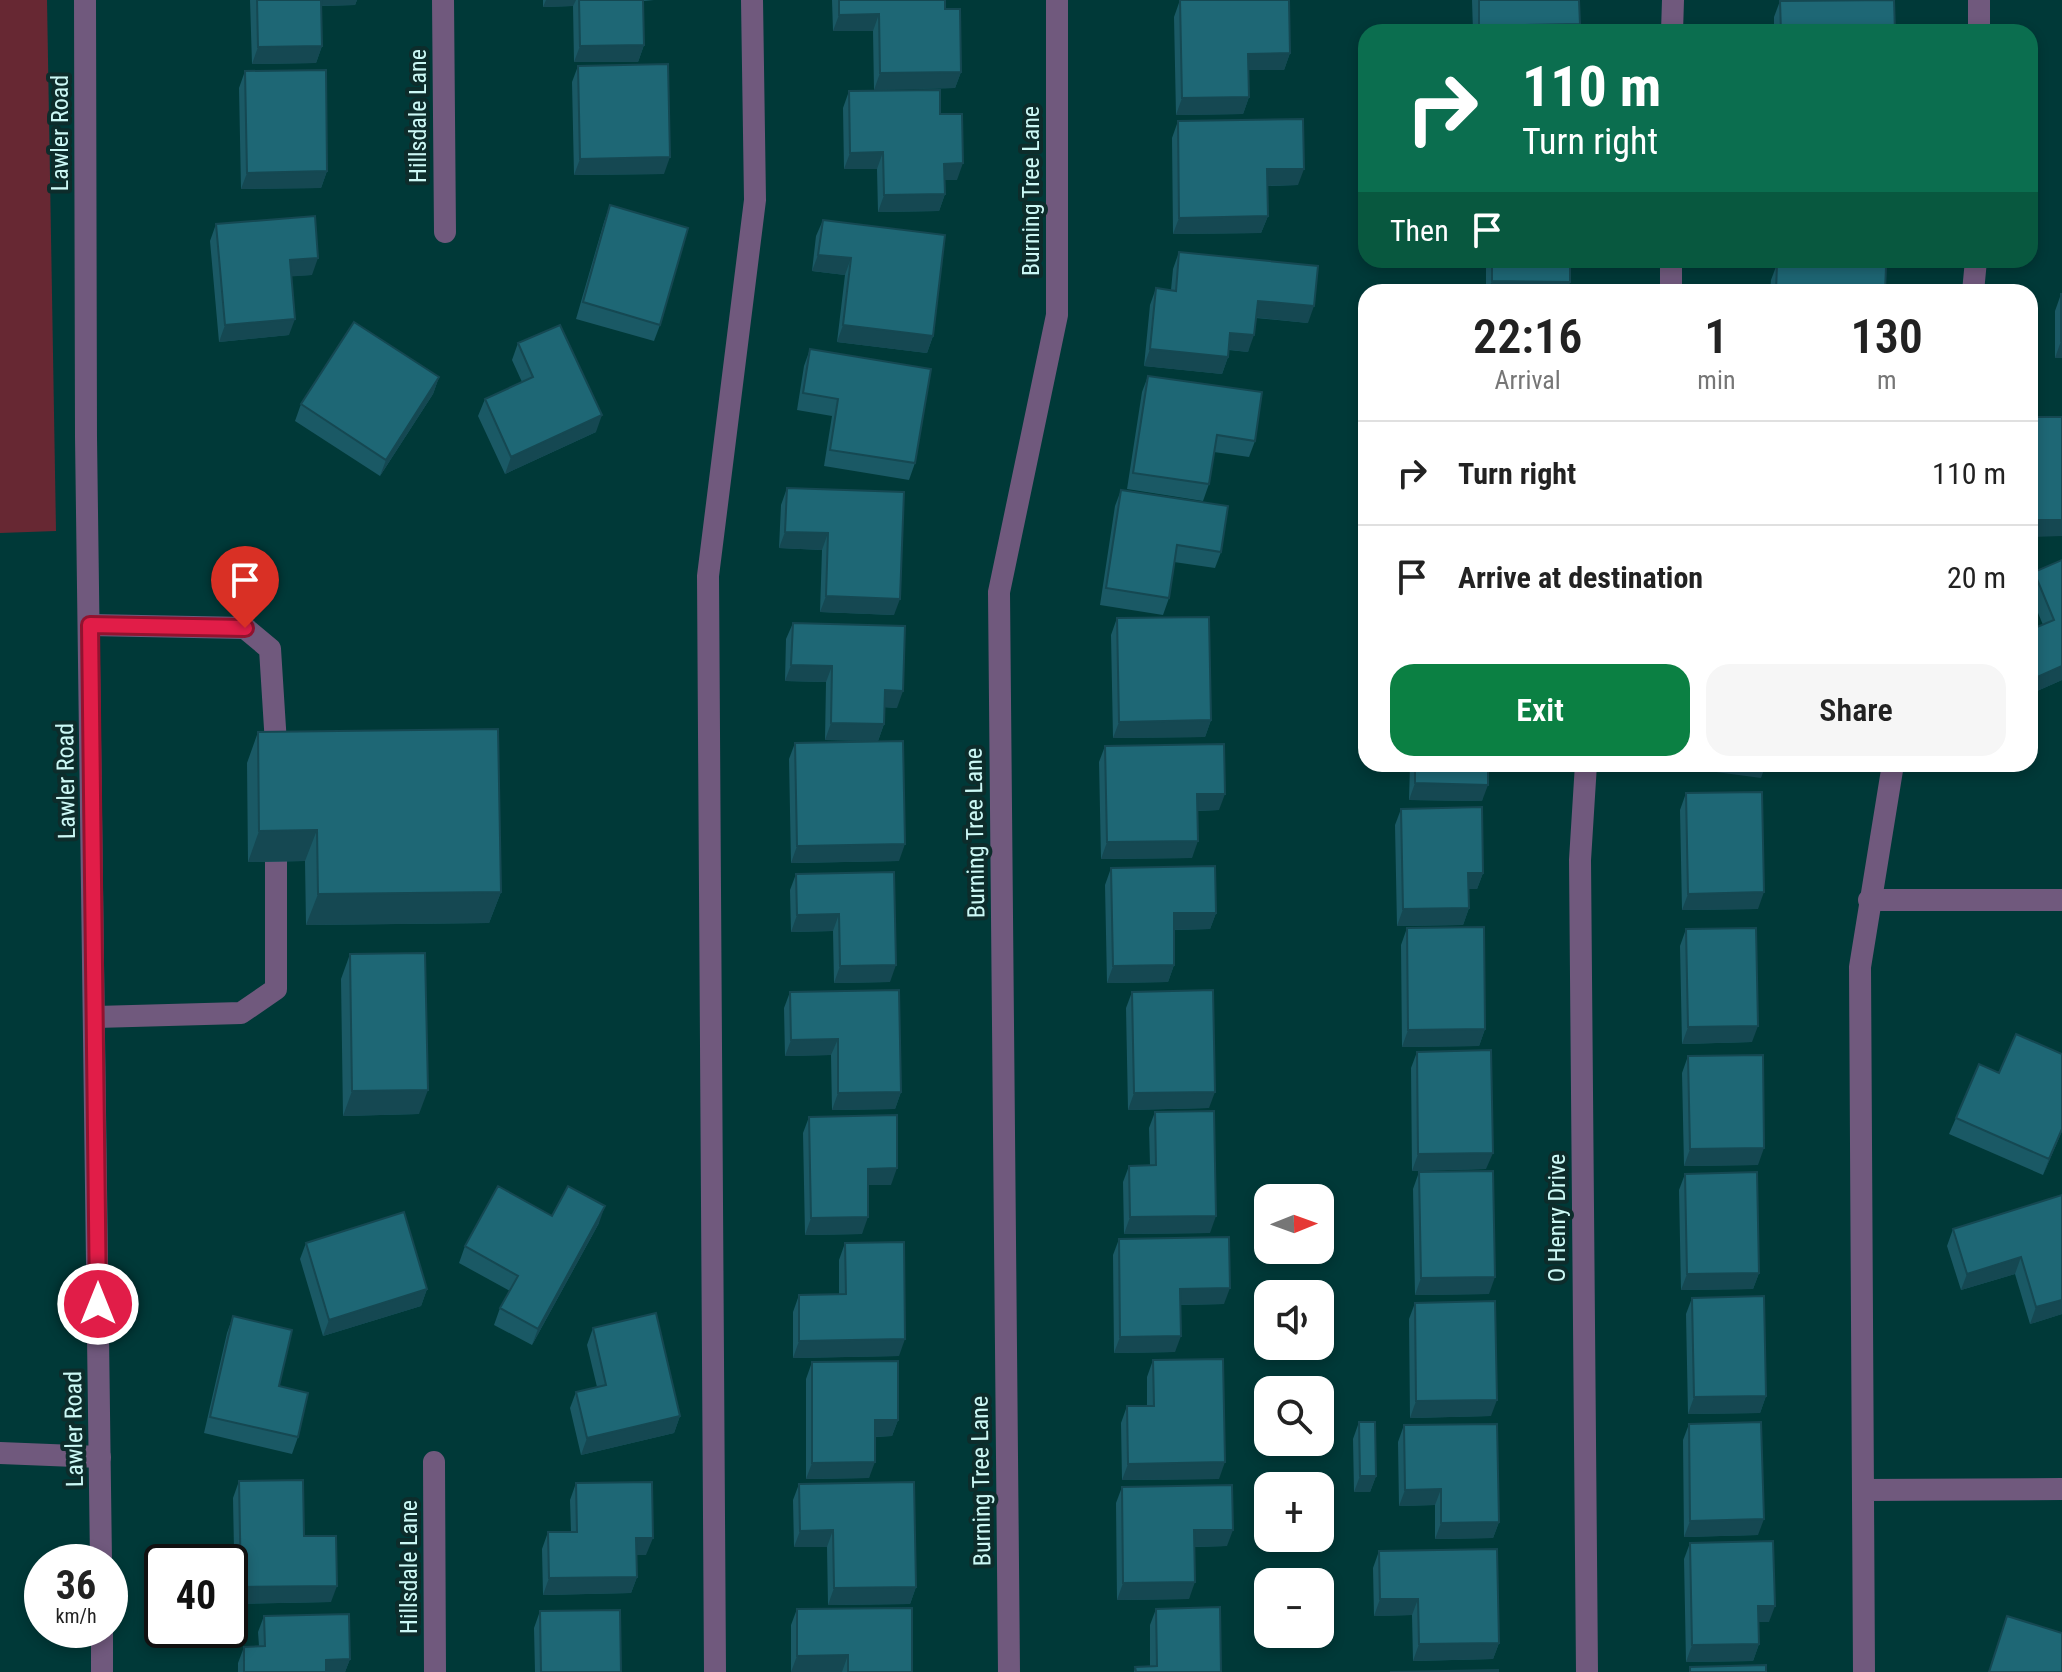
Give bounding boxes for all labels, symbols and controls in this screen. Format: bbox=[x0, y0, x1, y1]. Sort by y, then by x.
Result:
street label: Hillsdale Lane bbox=[404, 49, 432, 183]
text: 110 m bbox=[1522, 54, 1661, 120]
icon: right bbox=[1390, 56, 1494, 160]
street label: Lawler Road bbox=[46, 75, 74, 191]
street label: Burning Tree Lane bbox=[1017, 106, 1045, 276]
text: Turn right bbox=[1522, 121, 1658, 163]
icon: arrive bbox=[1465, 208, 1509, 252]
text: Then bbox=[1390, 213, 1449, 248]
text: 22:16 bbox=[1473, 308, 1582, 365]
text: 1 bbox=[1704, 308, 1728, 365]
text: 130 bbox=[1851, 308, 1923, 365]
text: Arrival bbox=[1495, 365, 1561, 395]
text: min bbox=[1697, 365, 1735, 395]
text: m bbox=[1877, 365, 1897, 395]
icon: right bbox=[1390, 451, 1434, 495]
text: Turn right bbox=[1458, 456, 1576, 491]
text: 110 m bbox=[1932, 456, 2006, 491]
pin bbox=[211, 546, 279, 628]
icon: arrive bbox=[1390, 555, 1434, 599]
icon: arrive bbox=[223, 558, 267, 602]
text: Arrive at destination bbox=[1458, 560, 1703, 595]
text: 20 m bbox=[1947, 560, 2006, 595]
button: Exit bbox=[1390, 664, 1690, 756]
button: Share bbox=[1706, 664, 2006, 756]
street label: Lawler Road bbox=[51, 723, 81, 839]
street label: Burning Tree Lane bbox=[960, 748, 990, 918]
street label: O Henry Drive bbox=[1543, 1154, 1571, 1282]
north arrow bbox=[1254, 1184, 1334, 1264]
map controls bbox=[1254, 1184, 1334, 1648]
position arrow bbox=[56, 1262, 140, 1346]
button: sound bbox=[1254, 1280, 1334, 1360]
street label: Lawler Road bbox=[59, 1371, 89, 1487]
button: search bbox=[1254, 1376, 1334, 1456]
street label: Burning Tree Lane bbox=[966, 1396, 996, 1566]
button: + bbox=[1254, 1472, 1334, 1552]
street label: Hillsdale Lane bbox=[395, 1500, 423, 1634]
speed limit sign: 40 bbox=[144, 1544, 248, 1648]
text: 36 bbox=[56, 1562, 96, 1609]
button: − bbox=[1254, 1568, 1334, 1648]
text: km/h bbox=[55, 1604, 97, 1628]

